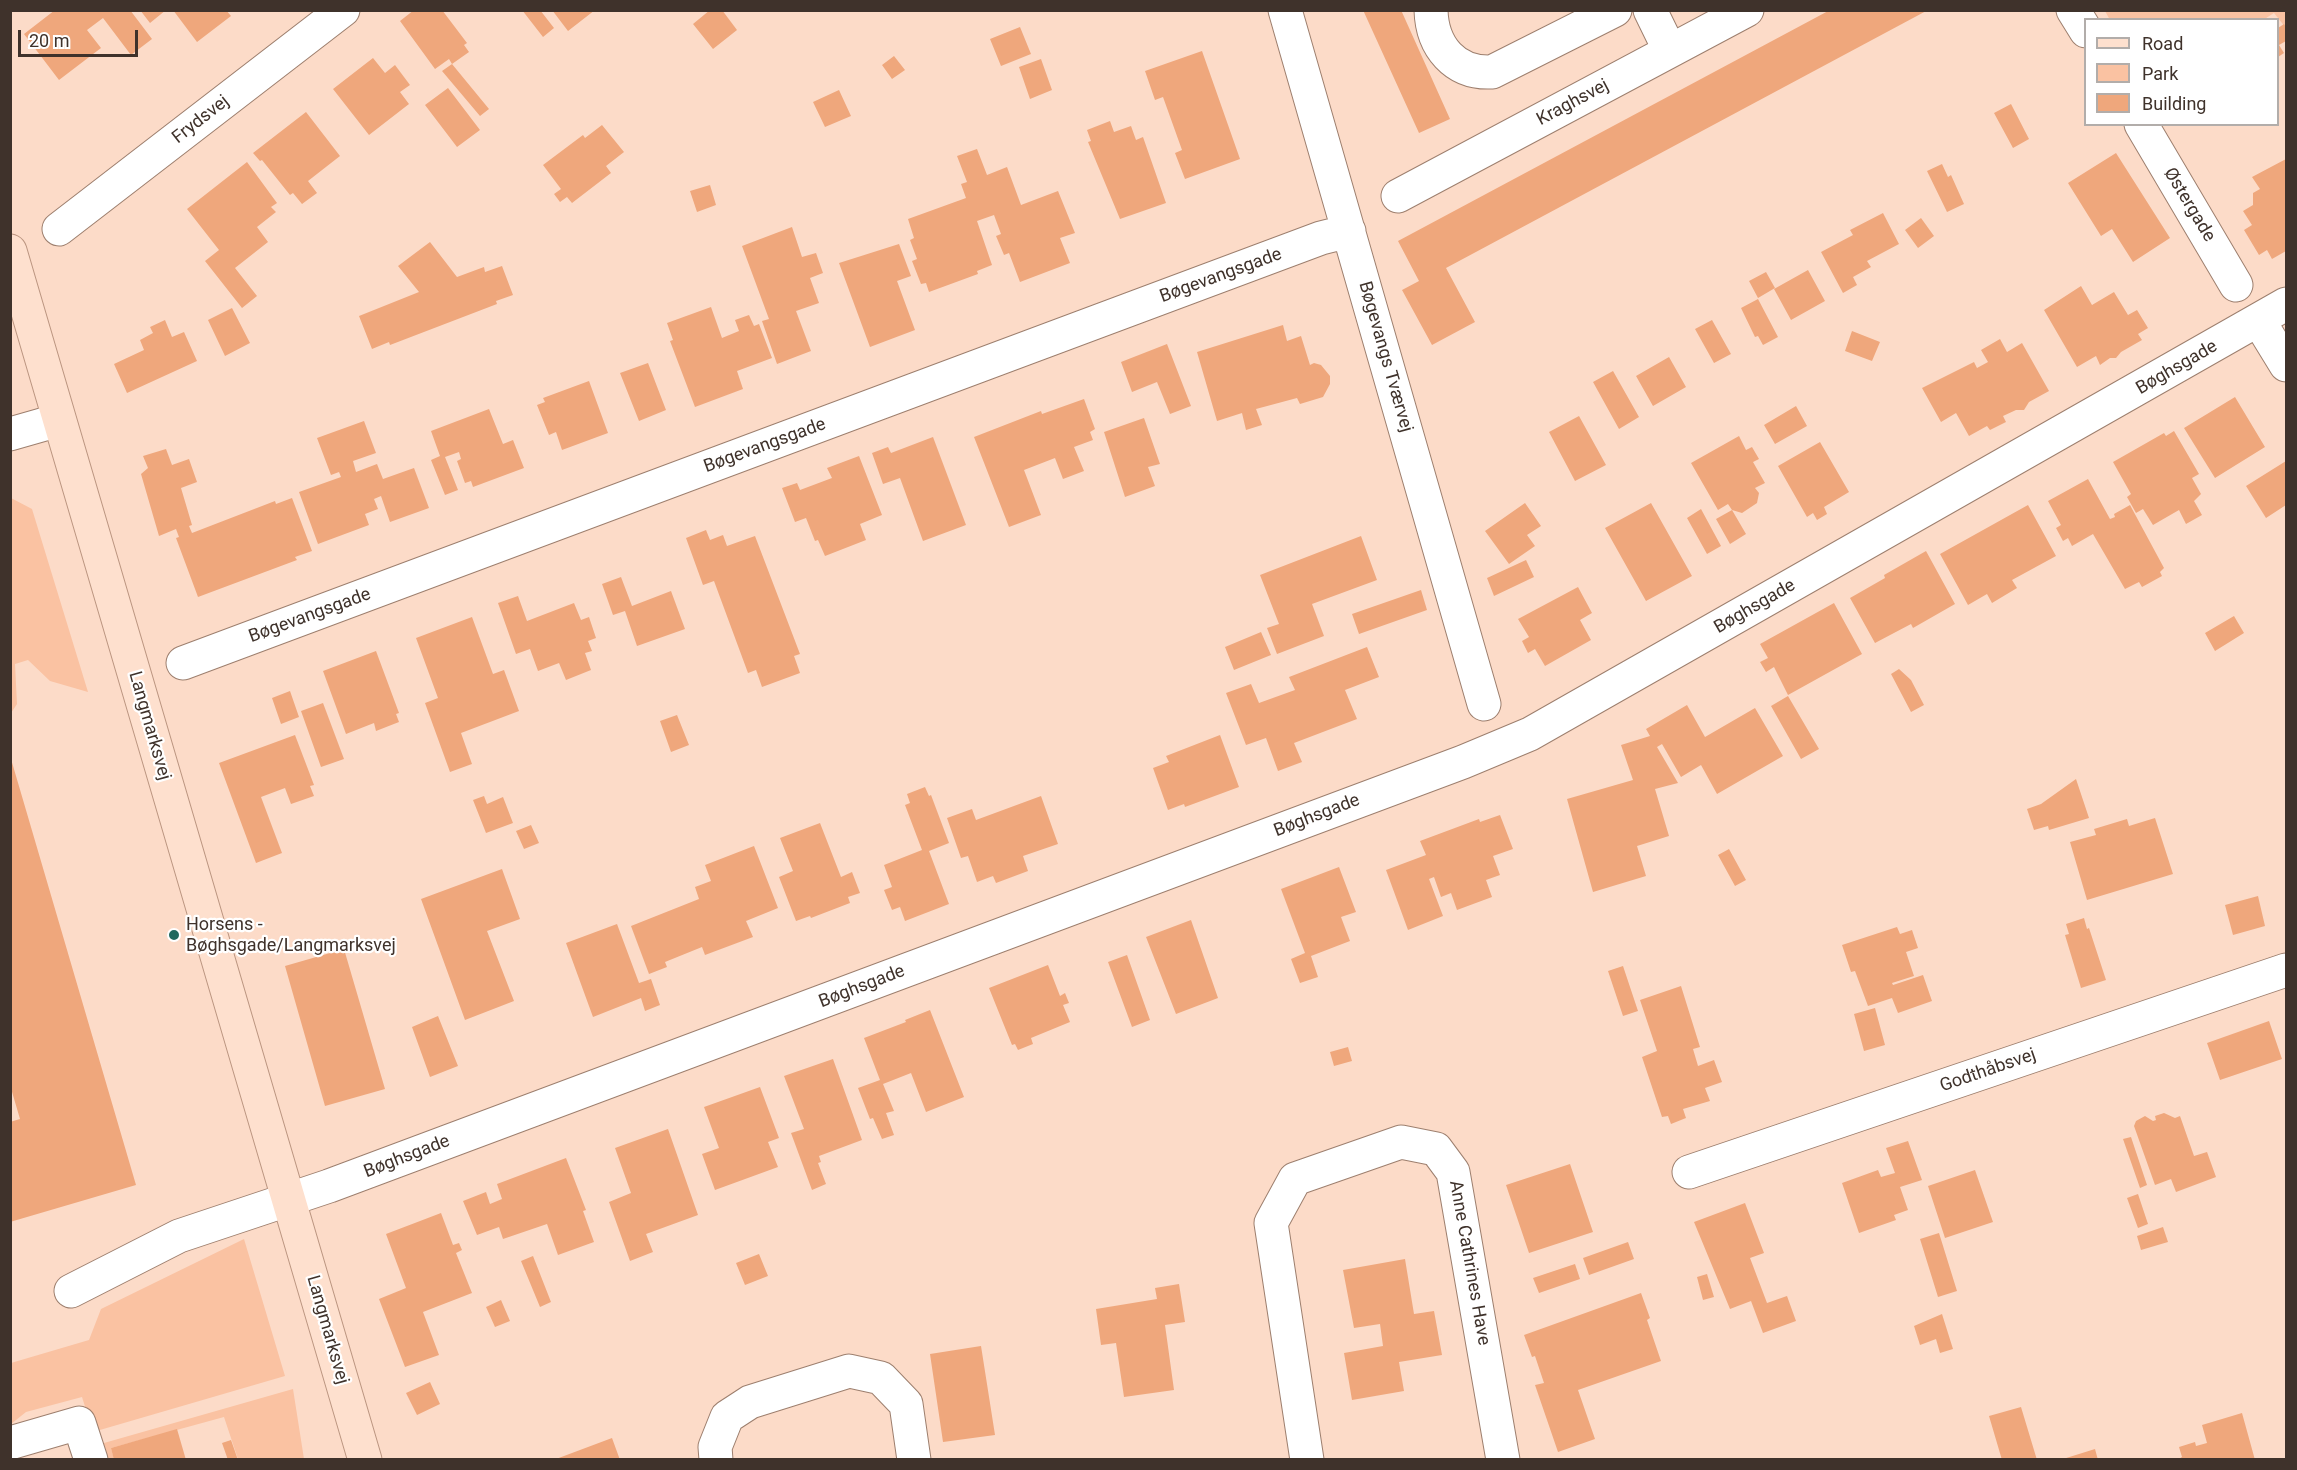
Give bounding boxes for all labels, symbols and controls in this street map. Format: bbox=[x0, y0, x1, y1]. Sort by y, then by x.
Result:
scale bar bbox=[21, 18, 141, 56]
legend bbox=[2084, 18, 2279, 126]
text: 20 m bbox=[29, 30, 69, 51]
text: Road bbox=[2142, 33, 2183, 54]
text: Park bbox=[2142, 63, 2178, 84]
street label: Kraghsvej bbox=[1533, 75, 1613, 131]
street label: Frydsvej bbox=[168, 91, 234, 149]
text: Building bbox=[2142, 93, 2206, 114]
street label: Østergade bbox=[2158, 164, 2220, 246]
street label: Bøgevangsgade bbox=[1157, 244, 1285, 308]
street label: Bøgevangs Tværvej bbox=[1353, 279, 1417, 435]
street label: Bøghsgade bbox=[2132, 336, 2222, 400]
street label: Bøgevangsgade bbox=[701, 414, 829, 478]
street label: Bøghsgade bbox=[1710, 575, 1800, 639]
street label: Bøgevangsgade bbox=[246, 584, 374, 648]
street label: Langmarksvej bbox=[123, 669, 175, 783]
street label: Bøghsgade bbox=[1271, 790, 1363, 842]
place label: Horsens - Bøghsgade/Langmarksvej bbox=[186, 914, 396, 956]
marker: Horsens - Bøghsgade/Langmarksvej bbox=[167, 928, 181, 942]
street label: Bøghsgade bbox=[816, 961, 908, 1013]
street label: Godthåbsvej bbox=[1937, 1044, 2039, 1098]
street label: Bøghsgade bbox=[361, 1131, 453, 1183]
street label: Anne Cathrines Have bbox=[1444, 1179, 1494, 1347]
street label: Langmarksvej bbox=[301, 1273, 353, 1387]

